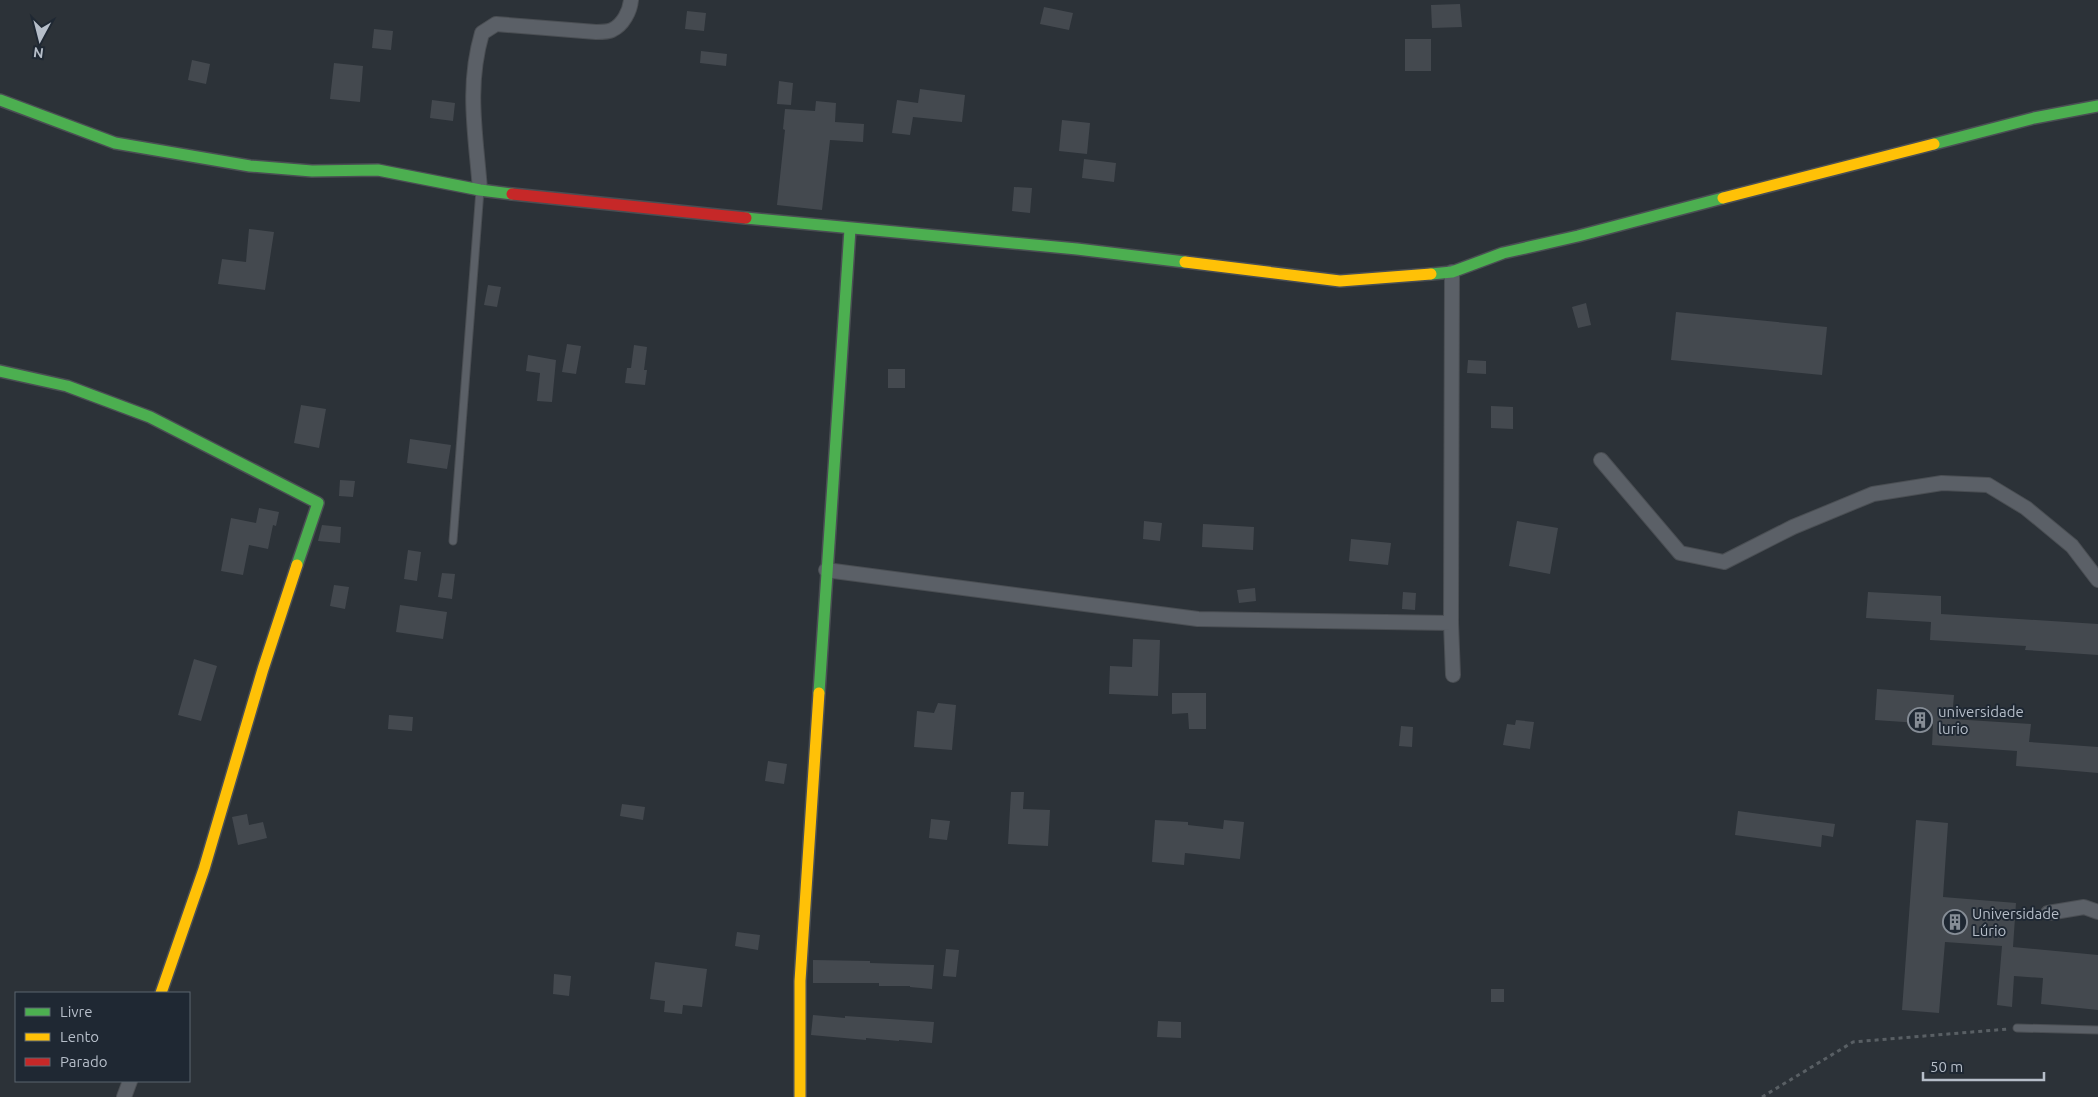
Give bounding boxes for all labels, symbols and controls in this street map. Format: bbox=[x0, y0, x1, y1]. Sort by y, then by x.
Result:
north arrow bbox=[15, 15, 65, 65]
text: N bbox=[32, 44, 45, 61]
place label: universidade lurio bbox=[1938, 703, 2024, 737]
building icon: universidade lurio bbox=[1907, 707, 1933, 733]
place label: Universidade Lúrio bbox=[1972, 905, 2059, 939]
building icon: Universidade Lúrio bbox=[1942, 909, 1968, 935]
legend bbox=[15, 992, 190, 1082]
text: Livre bbox=[60, 1003, 93, 1020]
text: Lento bbox=[60, 1028, 99, 1045]
scale bar bbox=[1923, 1050, 2044, 1082]
text: Parado bbox=[60, 1053, 107, 1070]
text: 50 m bbox=[1930, 1058, 1963, 1075]

